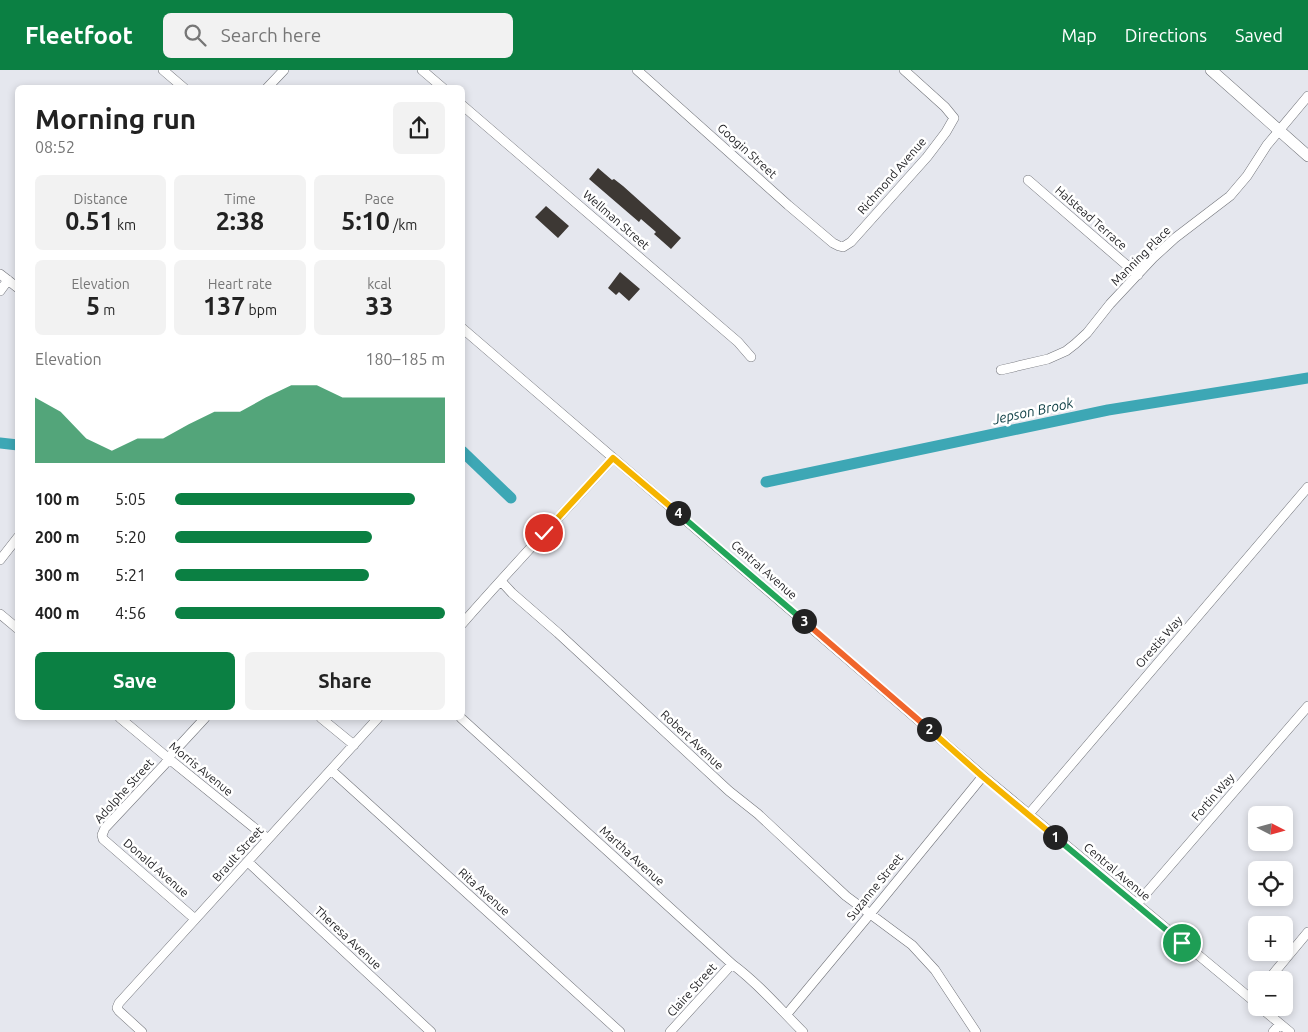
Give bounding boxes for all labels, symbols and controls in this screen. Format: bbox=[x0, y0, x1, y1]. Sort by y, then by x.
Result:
search box bbox=[163, 13, 513, 58]
icon: search bbox=[181, 21, 209, 49]
text: Fleetfoot bbox=[25, 22, 133, 49]
text: Search here bbox=[221, 24, 321, 46]
text: Map bbox=[1061, 25, 1097, 45]
text: Directions bbox=[1125, 25, 1207, 45]
text: Saved bbox=[1235, 25, 1283, 45]
button: share bbox=[393, 102, 445, 154]
text: Morning run bbox=[35, 103, 196, 134]
street label: Googin Street bbox=[715, 121, 780, 181]
street label: Richmond Avenue bbox=[855, 135, 928, 217]
text: 08:52 bbox=[35, 138, 75, 156]
street label: Halstead Terrace bbox=[1053, 183, 1130, 252]
street label: Wellman Street bbox=[581, 187, 652, 252]
text: Distance bbox=[74, 191, 128, 207]
text: Time bbox=[224, 191, 256, 207]
text: Pace bbox=[365, 191, 394, 207]
text: 0.51 bbox=[65, 207, 114, 235]
text: 2:38 bbox=[216, 207, 264, 235]
text: 5:10 bbox=[341, 207, 390, 235]
text: km bbox=[114, 217, 136, 233]
text: /km bbox=[390, 217, 417, 233]
street label: Manning Place bbox=[1108, 223, 1173, 288]
text: Elevation bbox=[71, 276, 130, 292]
text: Heart rate bbox=[208, 276, 272, 292]
text: kcal bbox=[367, 276, 391, 292]
text: 5 bbox=[86, 292, 100, 320]
text: 137 bbox=[203, 292, 245, 320]
text: 33 bbox=[365, 292, 393, 320]
text: m bbox=[100, 302, 115, 318]
text: bpm bbox=[245, 302, 277, 318]
text: Elevation bbox=[35, 350, 102, 368]
text: 180–185 m bbox=[365, 350, 445, 368]
water label: Jepson Brook bbox=[990, 394, 1076, 428]
text: 100 m bbox=[35, 490, 80, 508]
text: 5:05 bbox=[115, 490, 146, 508]
pin: 4 bbox=[666, 500, 690, 526]
text: 4 bbox=[675, 505, 682, 521]
pin bbox=[523, 512, 565, 554]
icon: check bbox=[530, 519, 558, 547]
text: 200 m bbox=[35, 528, 80, 546]
text: 5:20 bbox=[115, 528, 146, 546]
street label: Central Avenue bbox=[729, 538, 800, 602]
text: 300 m bbox=[35, 566, 80, 584]
text: 5:21 bbox=[115, 566, 146, 584]
text: 400 m bbox=[35, 604, 80, 622]
text: 4:56 bbox=[115, 604, 146, 622]
pin: 3 bbox=[792, 608, 816, 634]
text: 3 bbox=[801, 613, 808, 629]
street label: Orestis Way bbox=[1133, 613, 1185, 670]
button: Save bbox=[35, 652, 235, 710]
button: Share bbox=[245, 652, 445, 710]
street label: Robert Avenue bbox=[658, 707, 726, 772]
pin: 2 bbox=[916, 716, 942, 742]
text: 2 bbox=[926, 721, 933, 737]
street label: Morris Avenue bbox=[167, 739, 236, 798]
street label: Adolphe Street bbox=[91, 756, 156, 825]
street label: Fortin Way bbox=[1189, 770, 1237, 823]
north arrow bbox=[1248, 806, 1292, 851]
map controls bbox=[1248, 806, 1293, 1016]
street label: Brault Street bbox=[210, 823, 266, 884]
street label: Martha Avenue bbox=[597, 823, 667, 888]
pin: 1 bbox=[1042, 824, 1068, 850]
text: 1 bbox=[1052, 829, 1059, 845]
street label: Donald Avenue bbox=[121, 836, 191, 899]
street label: Central Avenue bbox=[1082, 840, 1153, 903]
street label: Suzanne Street bbox=[844, 851, 905, 922]
button: locate bbox=[1248, 861, 1293, 906]
street label: Rita Avenue bbox=[456, 865, 513, 918]
street label: Theresa Avenue bbox=[313, 904, 384, 972]
button: + bbox=[1248, 916, 1293, 961]
pin bbox=[1161, 922, 1203, 964]
icon: arrive bbox=[1168, 929, 1196, 957]
street label: Claire Street bbox=[664, 960, 719, 1019]
button: − bbox=[1248, 971, 1293, 1016]

